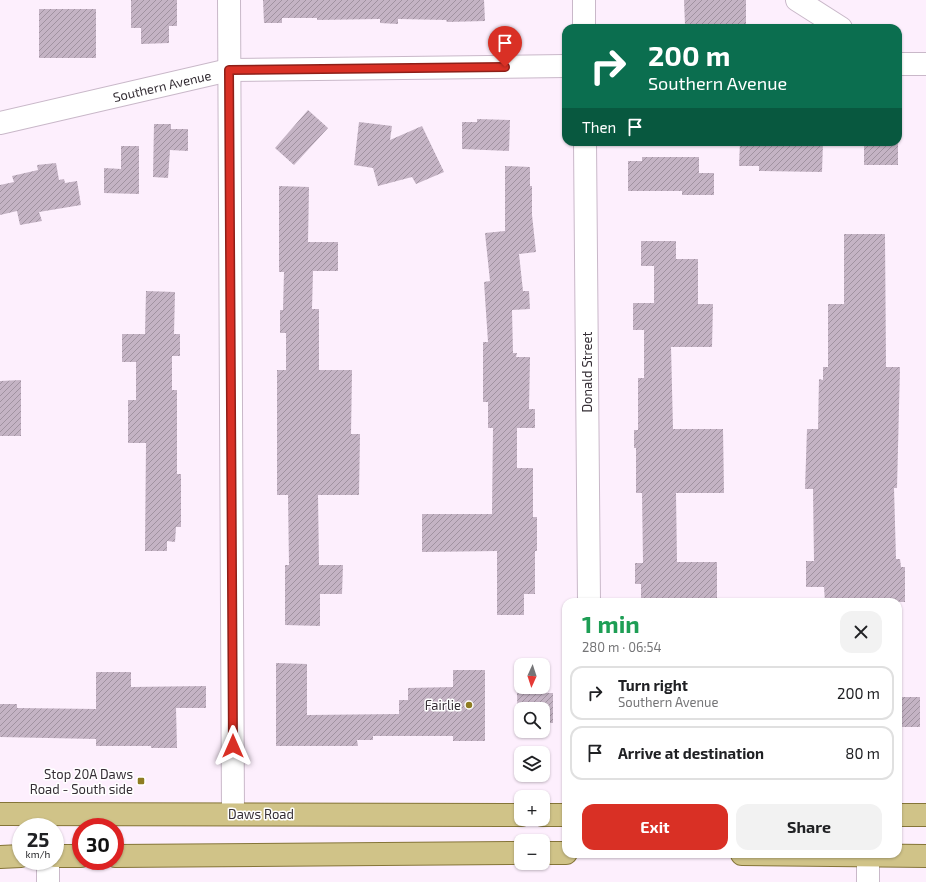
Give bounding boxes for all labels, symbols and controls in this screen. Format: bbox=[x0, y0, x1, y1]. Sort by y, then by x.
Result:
pin bbox=[488, 26, 522, 67]
icon: arrive bbox=[494, 32, 516, 54]
text: 200 m bbox=[648, 38, 730, 72]
icon: right bbox=[582, 40, 634, 92]
street label: Southern Avenue bbox=[111, 67, 213, 105]
text: Southern Avenue bbox=[648, 72, 787, 94]
icon: arrive bbox=[624, 116, 646, 138]
text: Then bbox=[582, 118, 616, 136]
street label: Donald Street bbox=[579, 331, 595, 413]
text: 1 min bbox=[582, 609, 640, 638]
button: close bbox=[840, 611, 882, 653]
text: 280 m · 06:54 bbox=[582, 639, 662, 655]
north arrow bbox=[514, 658, 550, 694]
map controls bbox=[514, 658, 550, 870]
text: Turn right bbox=[618, 676, 688, 694]
icon: right bbox=[584, 682, 606, 704]
text: 200 m bbox=[837, 684, 880, 702]
text: Southern Avenue bbox=[618, 694, 719, 710]
place label: Fairlie bbox=[425, 697, 461, 713]
marker: Fairlie bbox=[464, 700, 474, 710]
button: search bbox=[514, 702, 550, 738]
position arrow bbox=[212, 725, 254, 767]
icon: arrive bbox=[584, 742, 606, 764]
text: Arrive at destination bbox=[618, 744, 764, 762]
text: 80 m bbox=[845, 744, 880, 762]
button: layers bbox=[514, 746, 550, 782]
place label: Stop 20A Daws Road - South side bbox=[30, 766, 133, 797]
marker: Stop 20A Daws Road - South side bbox=[136, 776, 146, 786]
button: + bbox=[514, 790, 550, 826]
button: Exit bbox=[582, 804, 728, 850]
button: Share bbox=[736, 804, 882, 850]
street label: Daws Road bbox=[228, 806, 294, 822]
speed limit sign: 30 bbox=[72, 818, 124, 870]
text: 25 bbox=[27, 827, 49, 851]
button: − bbox=[514, 834, 550, 870]
text: km/h bbox=[26, 848, 50, 860]

